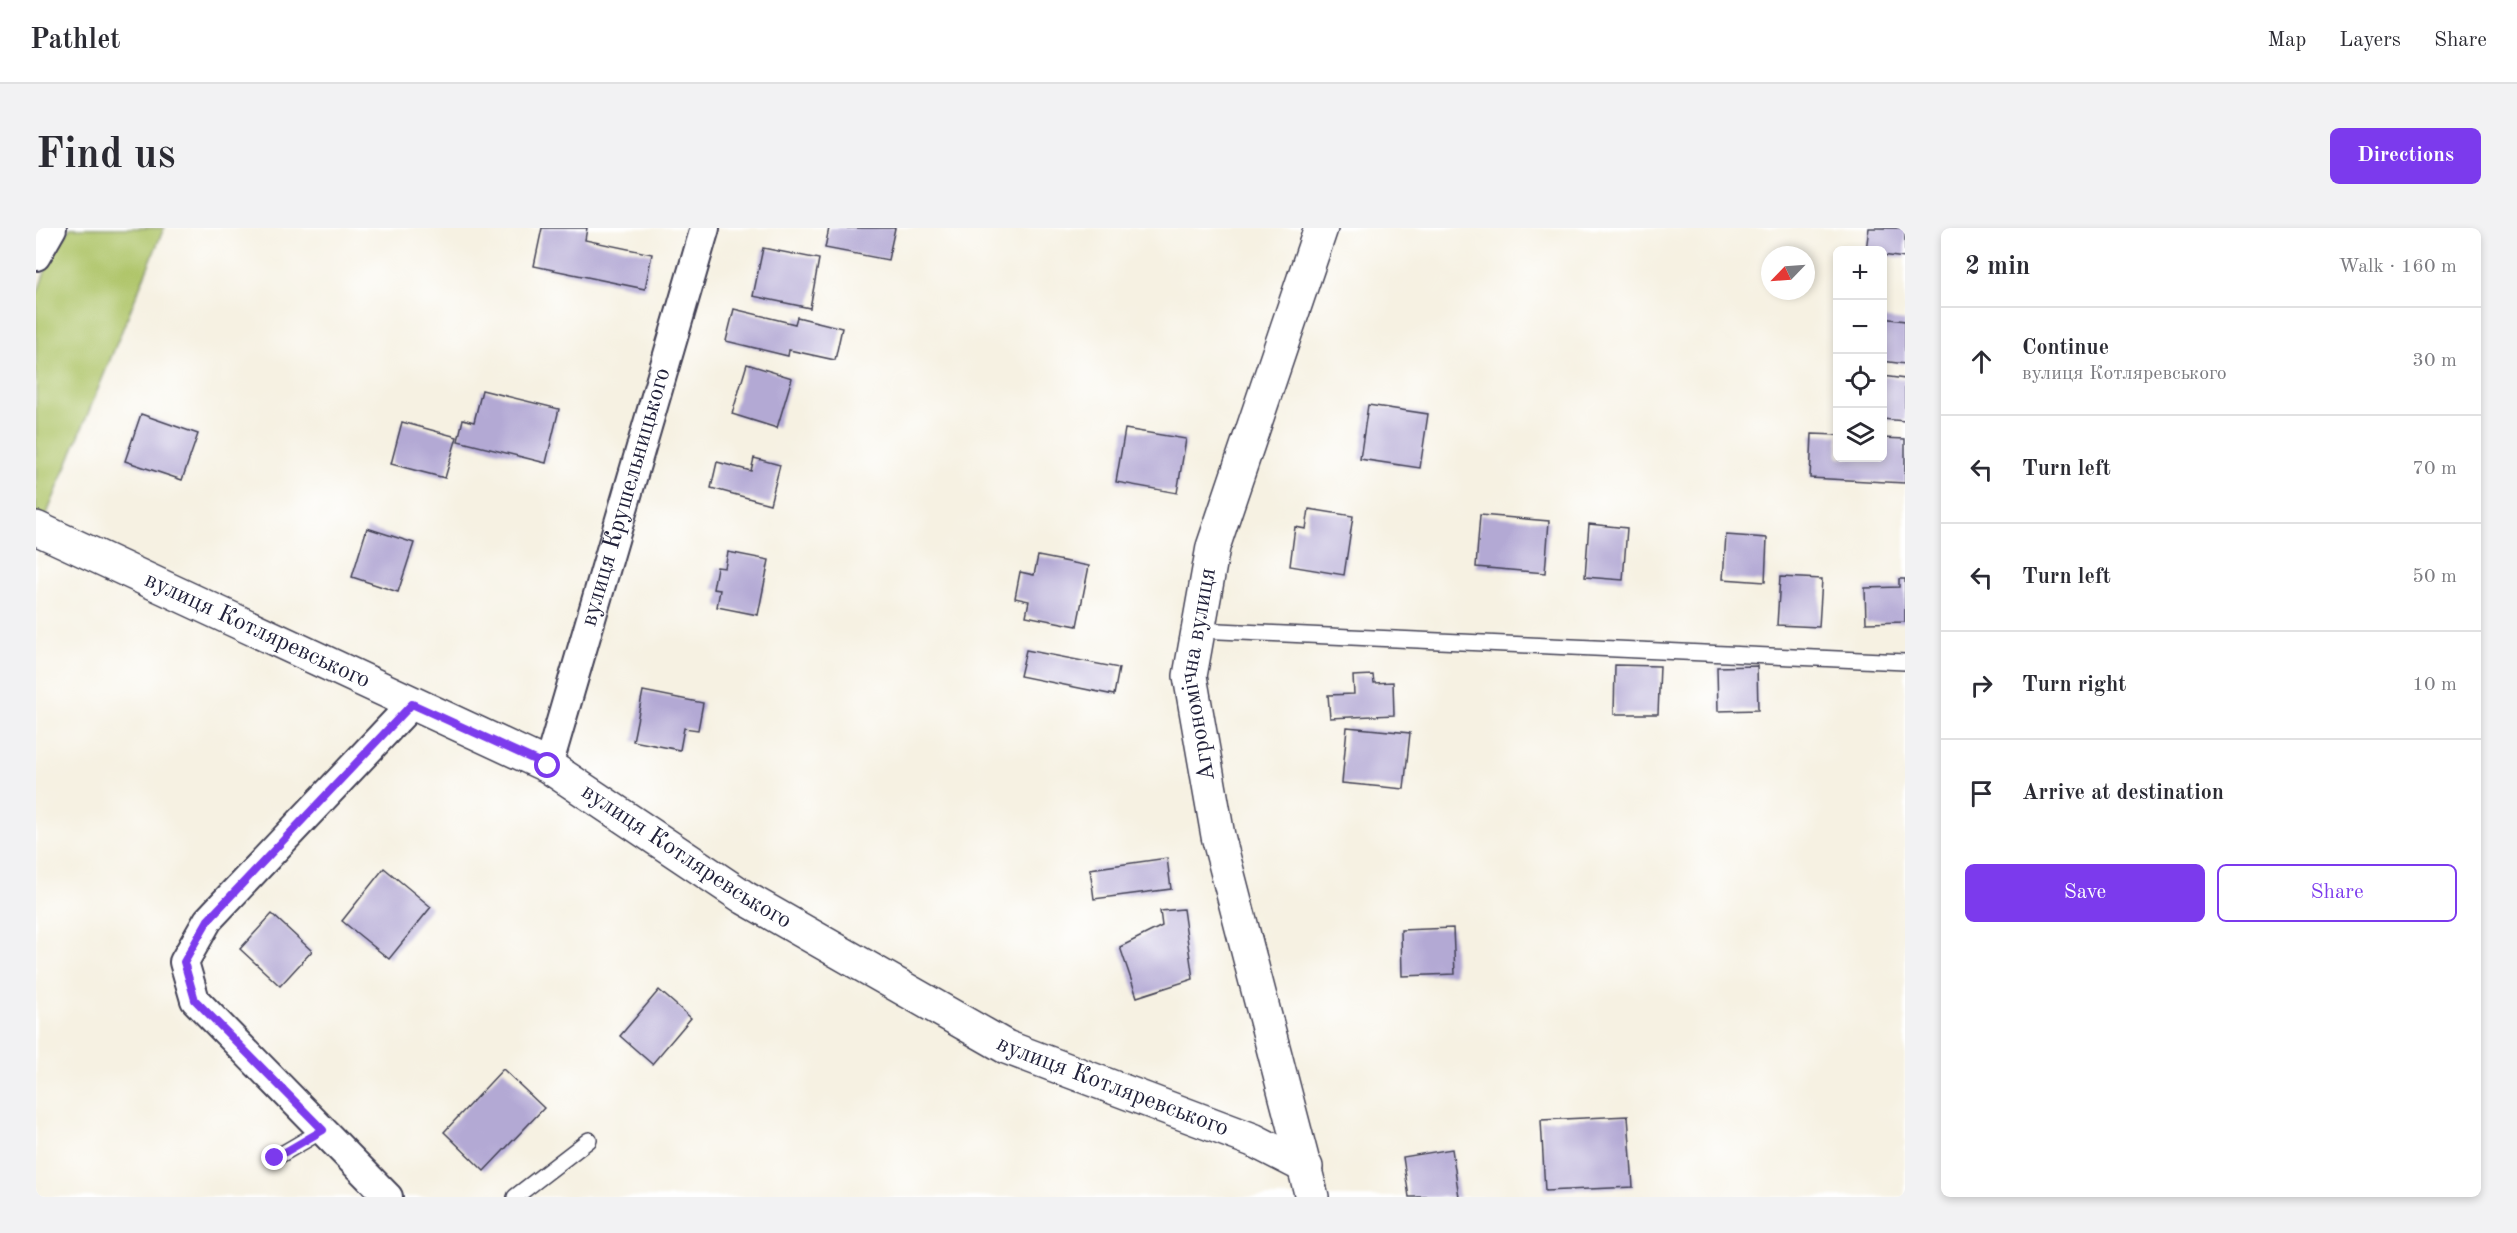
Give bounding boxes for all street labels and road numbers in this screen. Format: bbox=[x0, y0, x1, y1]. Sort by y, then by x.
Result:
street label: вулиця Крушельницького bbox=[577, 365, 676, 629]
street label: Агрономічна вулиця bbox=[1177, 566, 1221, 783]
street label: вулиця Котляревського bbox=[141, 568, 374, 694]
street label: вулиця Котляревського bbox=[577, 780, 795, 934]
street label: вулиця Котляревського bbox=[992, 1032, 1232, 1142]

